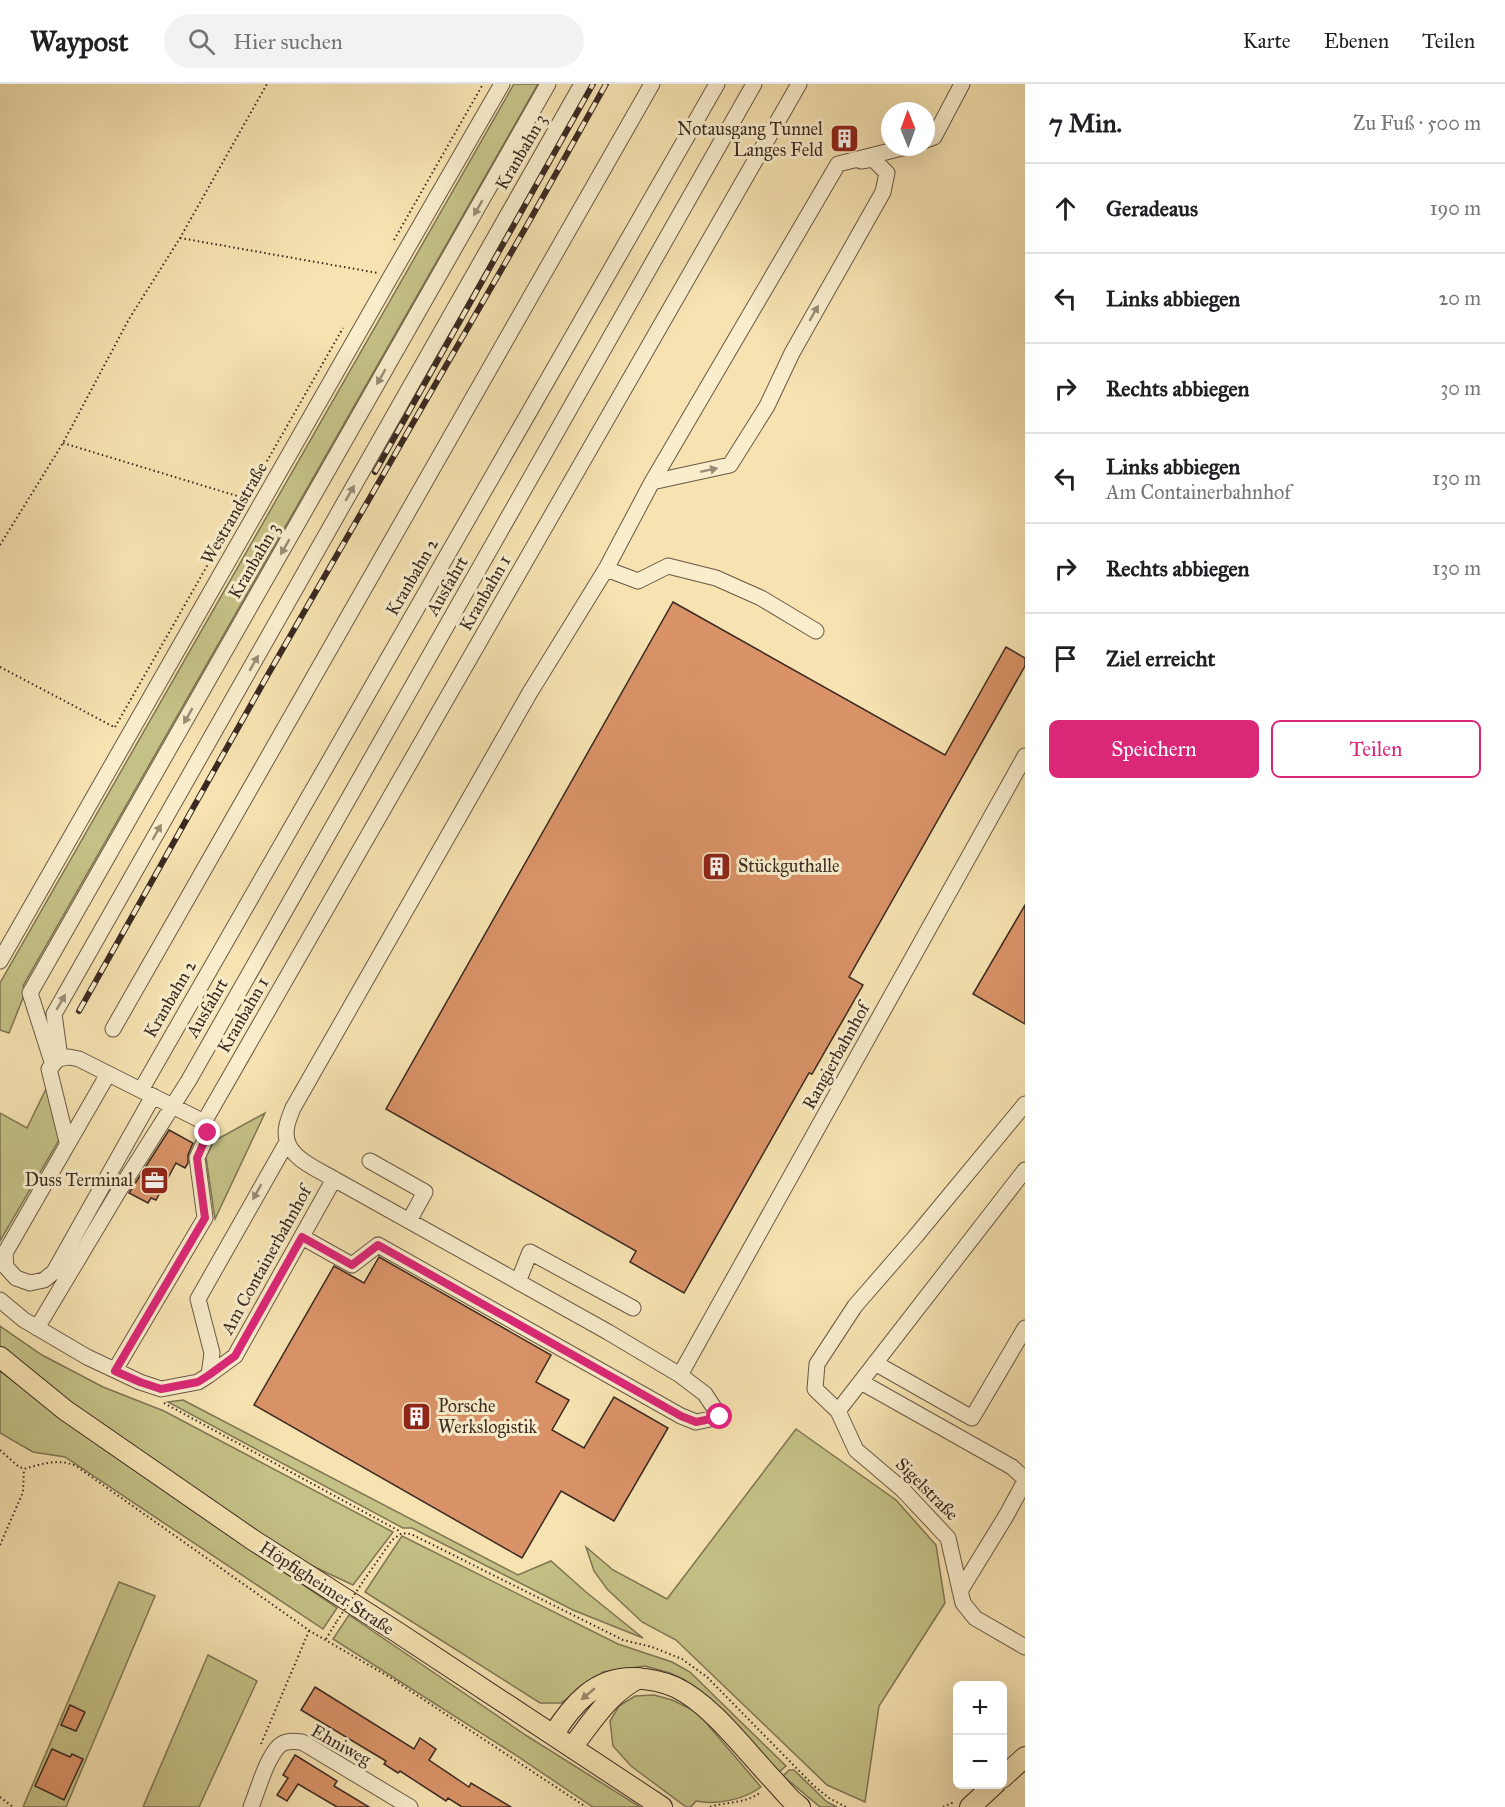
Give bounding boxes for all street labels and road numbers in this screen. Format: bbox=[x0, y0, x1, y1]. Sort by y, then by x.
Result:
street label: Kranbahn 3 bbox=[490, 110, 552, 194]
street label: Westrandstraße bbox=[196, 458, 272, 568]
street label: Kranbahn 3 bbox=[223, 519, 285, 603]
street label: Kranbahn 2 bbox=[381, 534, 443, 620]
street label: Kranbahn 1 bbox=[455, 551, 515, 635]
street label: Ausfahrt bbox=[421, 552, 473, 620]
street label: Kranbahn 2 bbox=[139, 956, 201, 1042]
street label: Kranbahn 1 bbox=[213, 973, 273, 1057]
street label: Ausfahrt bbox=[181, 974, 233, 1042]
street label: Rangierbahnhof bbox=[798, 996, 877, 1114]
street label: Am Containerbahnhof bbox=[216, 1179, 317, 1339]
street label: Sigelstraße bbox=[890, 1453, 963, 1526]
street label: Höpfigheimer Straße bbox=[255, 1536, 398, 1641]
street label: Ehniweg bbox=[307, 1720, 375, 1772]

